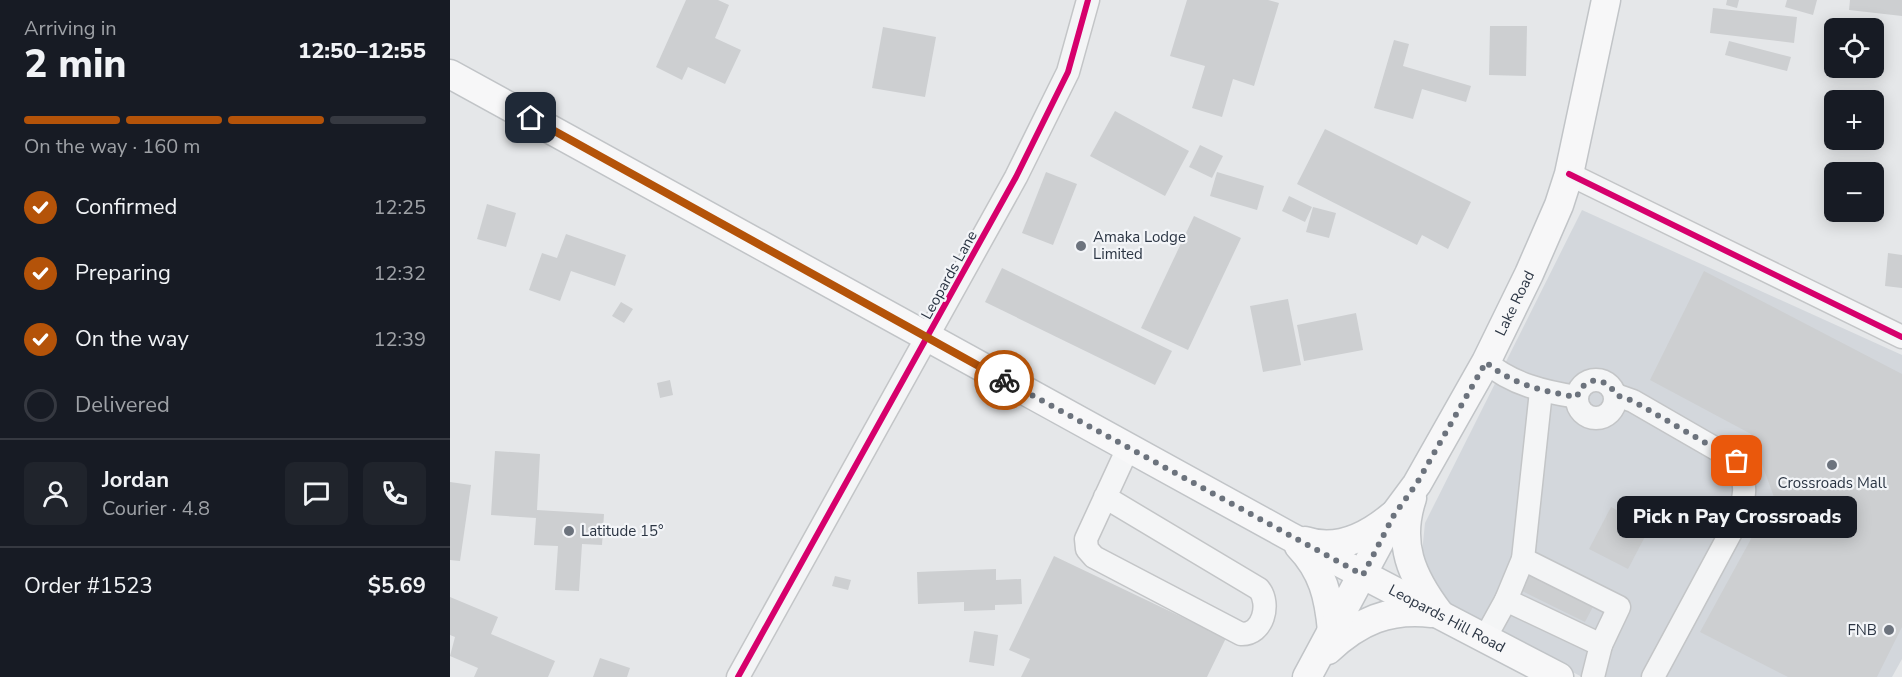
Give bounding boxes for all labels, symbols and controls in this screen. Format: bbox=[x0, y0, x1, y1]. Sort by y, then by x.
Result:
text: Arriving in bbox=[24, 15, 117, 42]
map controls bbox=[1824, 18, 1884, 222]
button: locate bbox=[1824, 18, 1884, 78]
text: 12:50–12:55 bbox=[298, 36, 426, 66]
text: 2 min bbox=[24, 38, 127, 91]
button: + bbox=[1824, 90, 1884, 150]
pin bbox=[505, 92, 556, 143]
icon: home bbox=[514, 101, 547, 134]
text: On the way · 160 m bbox=[24, 133, 200, 160]
button: − bbox=[1824, 162, 1884, 222]
icon: check bbox=[24, 191, 57, 224]
text: Confirmed bbox=[75, 192, 177, 222]
text: 12:25 bbox=[373, 194, 426, 221]
street label: Leopards Lane bbox=[916, 227, 982, 323]
place label: Amaka Lodge Limited bbox=[1093, 227, 1186, 264]
marker: Amaka Lodge Limited bbox=[1074, 239, 1088, 253]
icon: check bbox=[24, 257, 57, 290]
text: Preparing bbox=[75, 258, 171, 288]
text: 12:32 bbox=[373, 260, 426, 287]
street label: Lake Road bbox=[1490, 267, 1539, 339]
icon: check bbox=[24, 323, 57, 356]
text: On the way bbox=[75, 324, 189, 354]
text: 12:39 bbox=[373, 326, 426, 353]
courier bbox=[974, 350, 1034, 410]
icon: bike bbox=[988, 364, 1021, 397]
text: Delivered bbox=[75, 390, 170, 420]
pin bbox=[1711, 435, 1762, 486]
icon: bag bbox=[1720, 444, 1753, 477]
marker: Crossroads Mall bbox=[1825, 458, 1839, 472]
button: person bbox=[24, 462, 87, 525]
button: chat bbox=[285, 462, 348, 525]
button: phone bbox=[363, 462, 426, 525]
text: Jordan bbox=[102, 465, 169, 495]
place label: Crossroads Mall bbox=[1777, 473, 1887, 493]
text: Courier · 4.8 bbox=[102, 495, 210, 522]
callout: Pick n Pay Crossroads bbox=[1617, 497, 1857, 539]
text: Pick n Pay Crossroads bbox=[1633, 503, 1841, 530]
place label: Latitude 15° bbox=[581, 521, 664, 541]
marker: Latitude 15° bbox=[562, 524, 576, 538]
text: Order #1523 bbox=[24, 571, 153, 601]
text: $5.69 bbox=[368, 571, 426, 601]
street label: Leopards Hill Road bbox=[1385, 580, 1509, 657]
place label: FNB bbox=[1848, 620, 1877, 640]
marker: FNB bbox=[1882, 623, 1896, 637]

